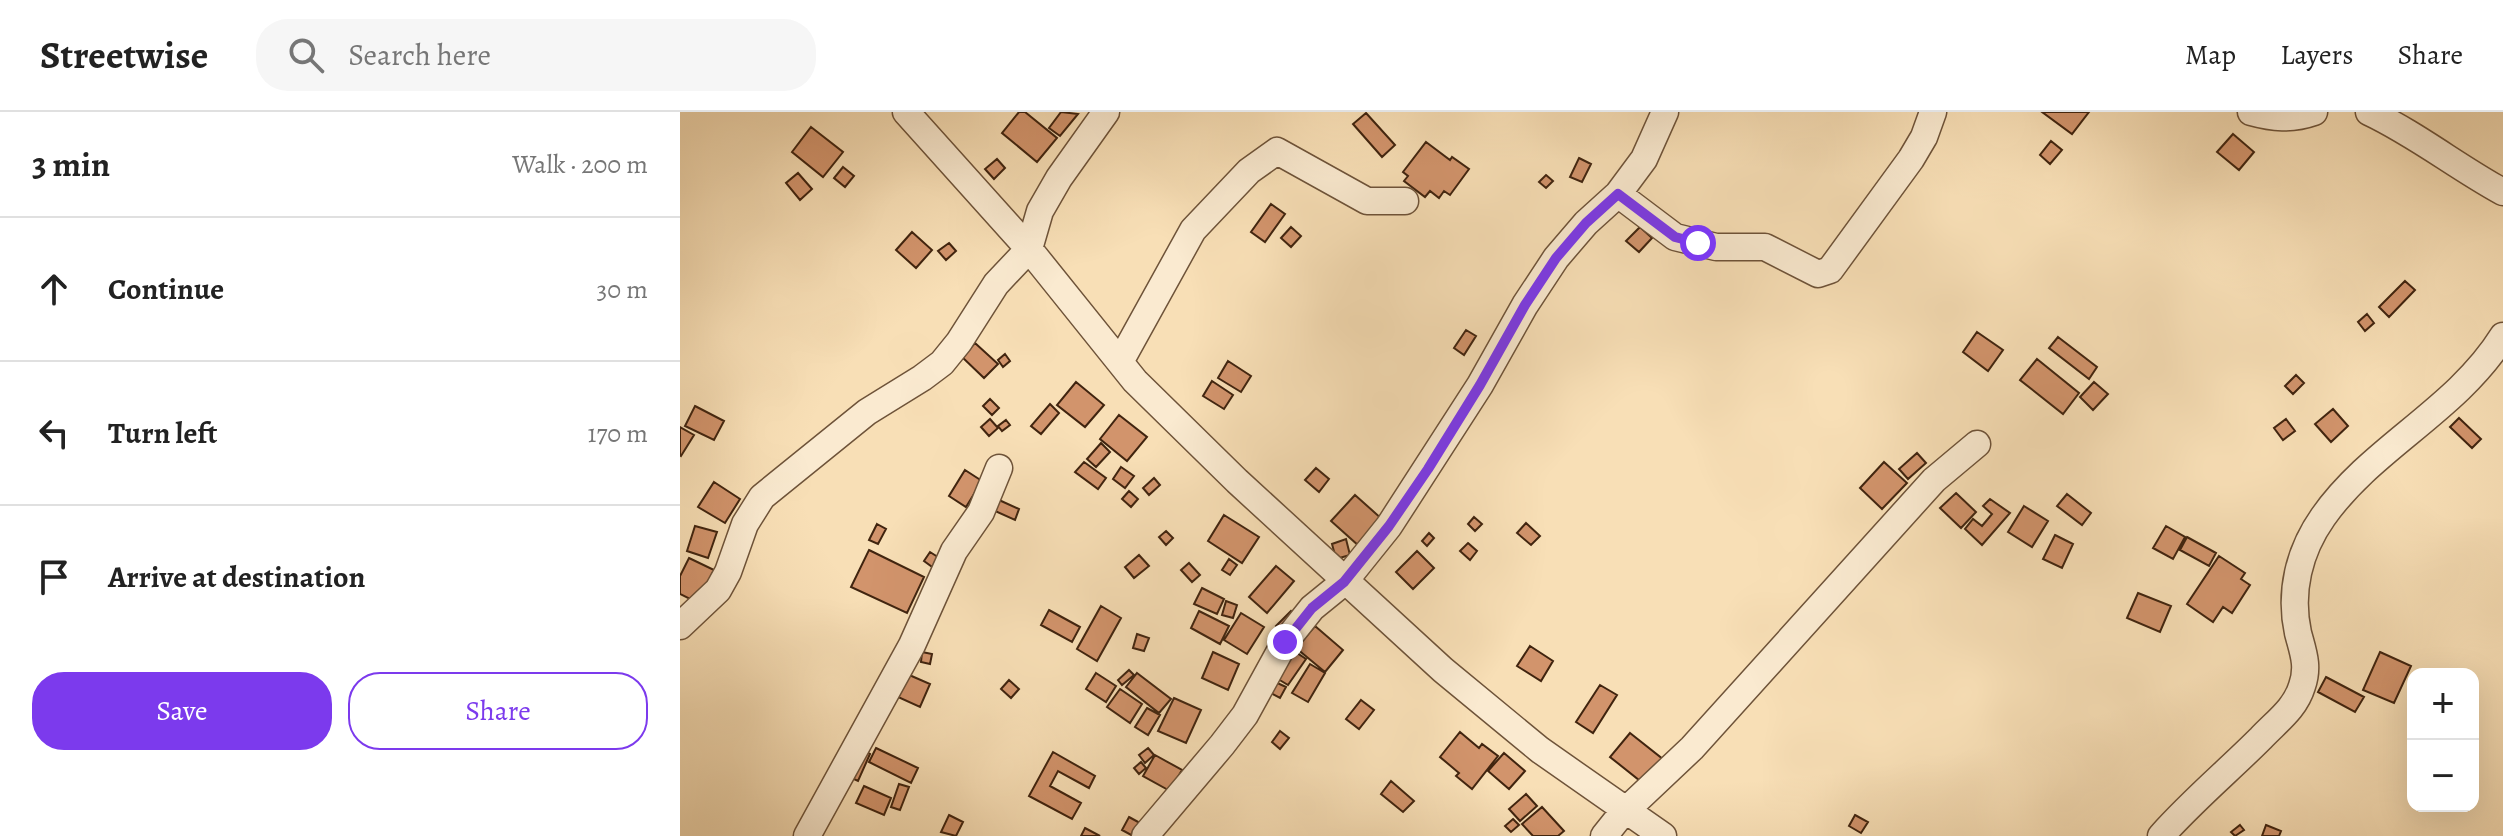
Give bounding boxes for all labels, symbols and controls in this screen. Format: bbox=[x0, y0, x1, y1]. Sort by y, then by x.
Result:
search box bbox=[256, 19, 816, 91]
text: Streetwise bbox=[40, 29, 208, 81]
icon: search bbox=[284, 33, 328, 77]
text: Search here bbox=[348, 35, 491, 75]
text: Map bbox=[2185, 36, 2236, 74]
text: Layers bbox=[2280, 36, 2353, 74]
text: Share bbox=[2397, 36, 2463, 74]
text: 3 min bbox=[32, 141, 110, 188]
text: Walk · 200 m bbox=[512, 147, 648, 182]
route start bbox=[1680, 225, 1716, 261]
icon: ahead bbox=[32, 267, 76, 311]
text: Continue bbox=[108, 269, 224, 309]
text: 30 m bbox=[597, 272, 648, 307]
icon: left bbox=[32, 411, 76, 455]
text: Turn left bbox=[108, 413, 217, 453]
text: 170 m bbox=[588, 416, 648, 451]
icon: arrive bbox=[32, 555, 76, 599]
text: Arrive at destination bbox=[108, 557, 365, 597]
route end bbox=[1267, 624, 1303, 660]
map controls bbox=[2407, 668, 2479, 812]
button: + bbox=[2407, 668, 2479, 740]
button: Save bbox=[32, 672, 332, 750]
button: Share bbox=[348, 672, 648, 750]
button: − bbox=[2407, 740, 2479, 812]

